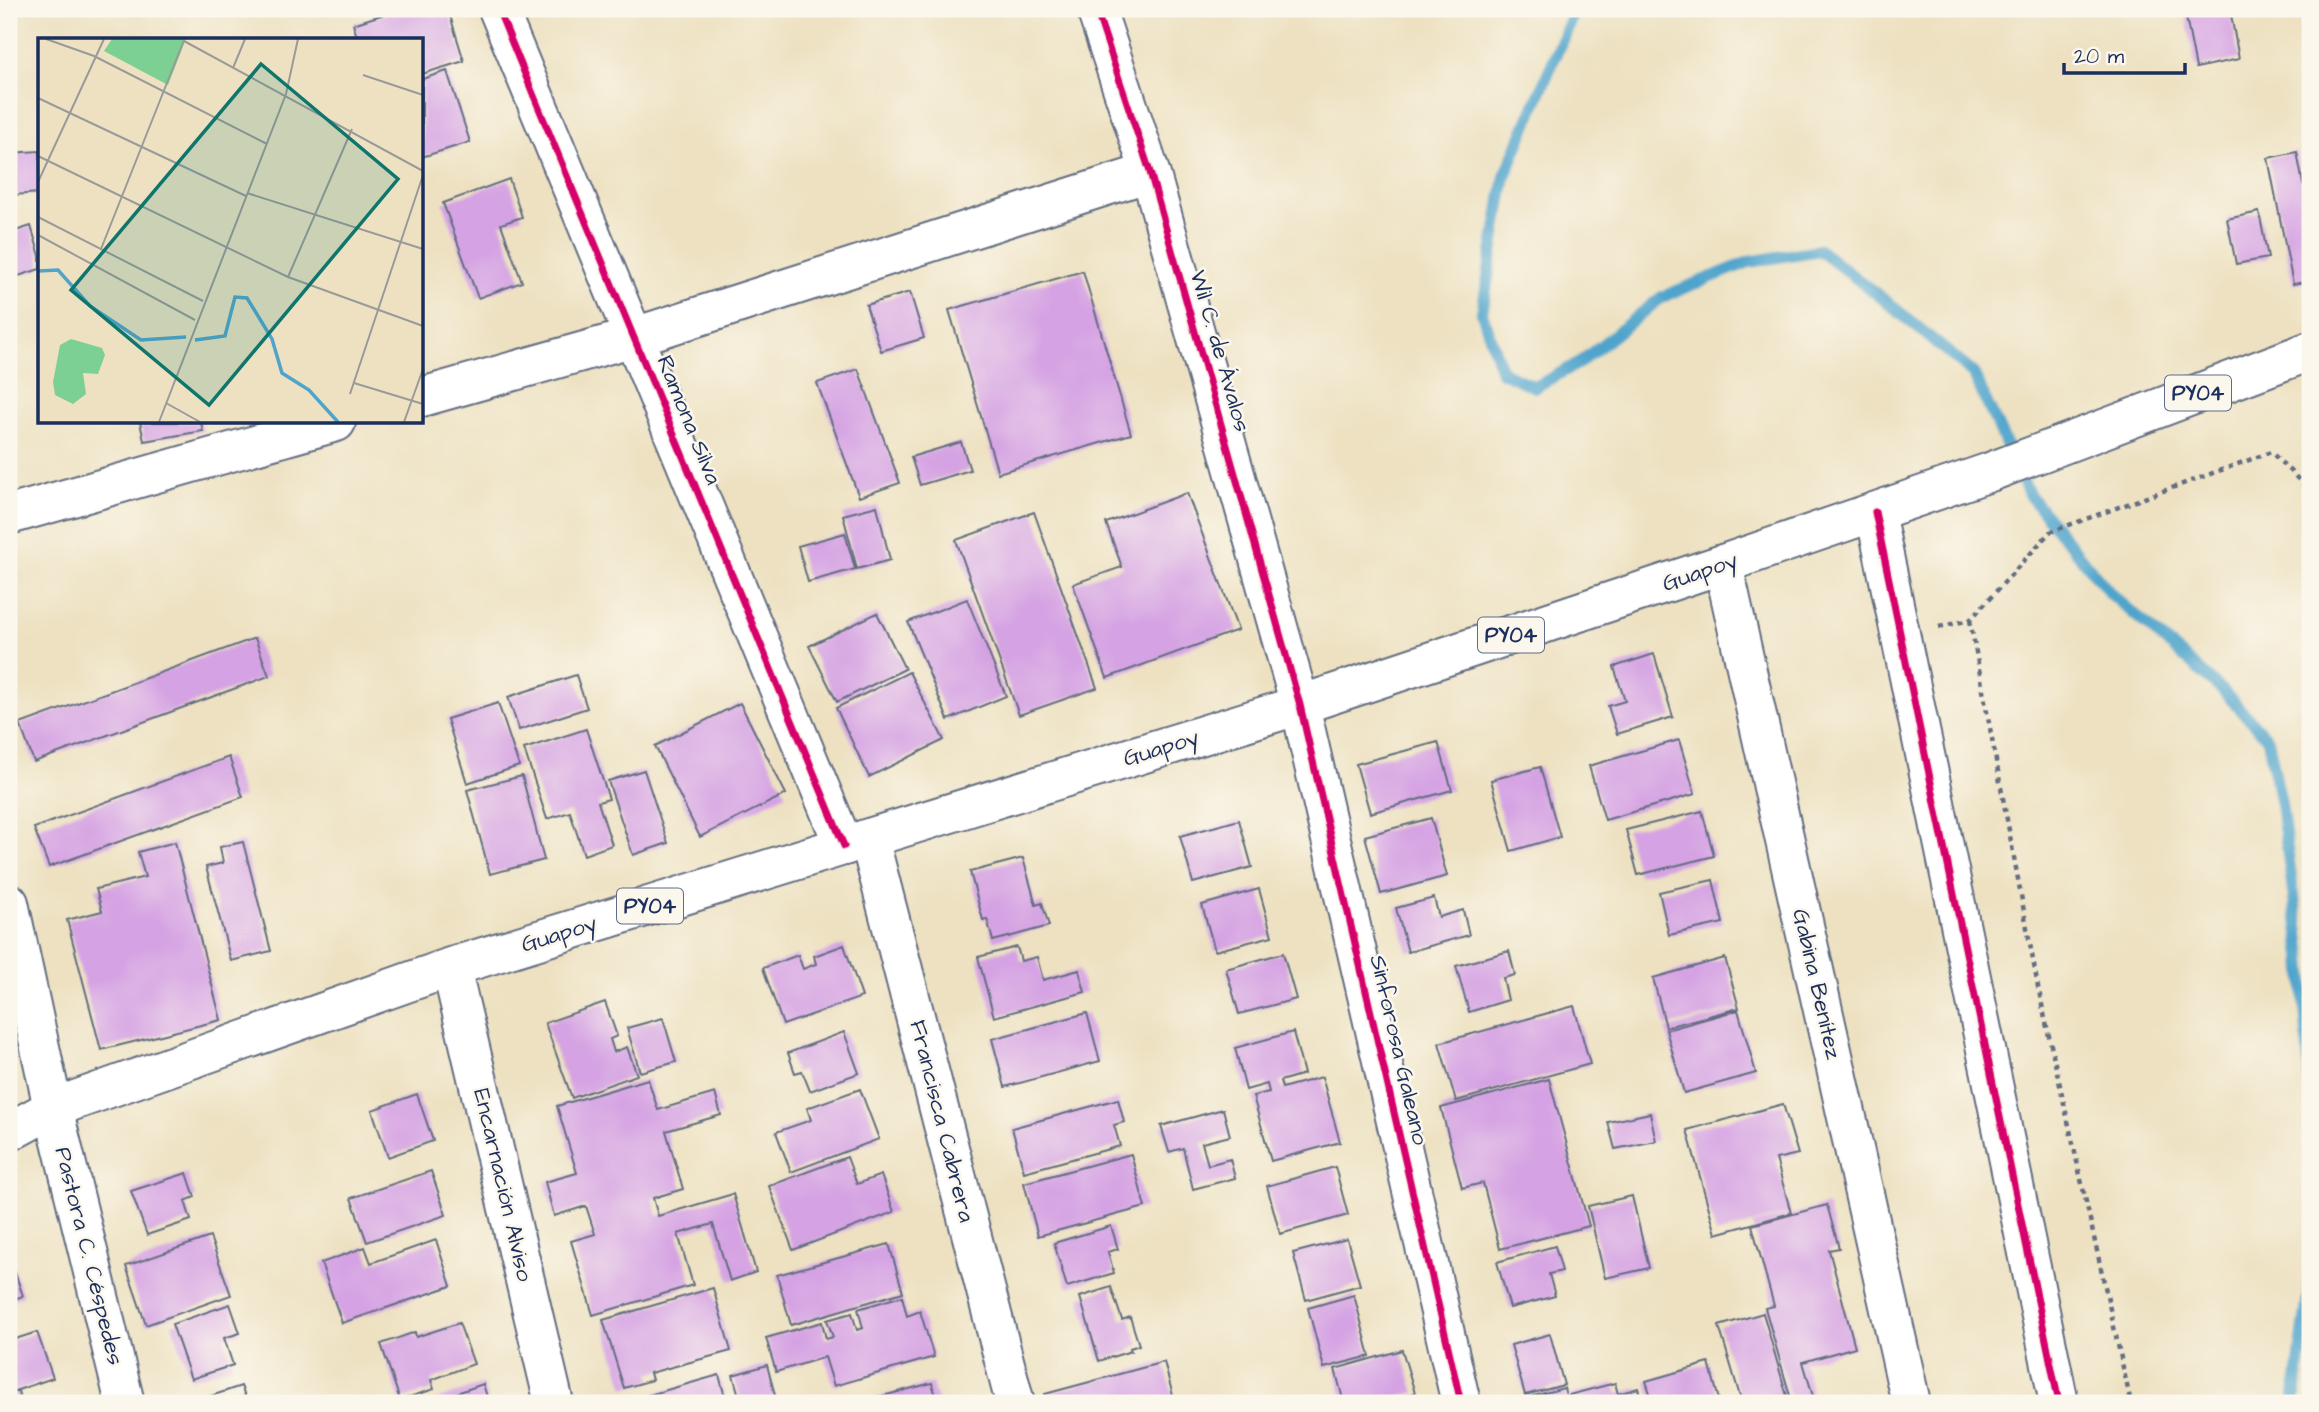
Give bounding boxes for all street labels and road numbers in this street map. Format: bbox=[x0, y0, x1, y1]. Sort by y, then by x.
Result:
street label: Wil C. de Ávalos bbox=[1182, 267, 1258, 435]
street label: Ramona Silva bbox=[649, 351, 730, 490]
road number: PY04 bbox=[2165, 376, 2231, 410]
street label: Guapoy bbox=[1658, 544, 1743, 601]
road number: PY04 bbox=[1478, 618, 1544, 652]
street label: Guapoy bbox=[1119, 721, 1203, 776]
road number: PY04 bbox=[617, 888, 683, 923]
street label: Gabina Benítez bbox=[1784, 906, 1850, 1063]
street label: Guapoy bbox=[517, 907, 601, 962]
street label: Sinforosa Galeano bbox=[1362, 952, 1436, 1148]
street label: Francisca Cabrera bbox=[901, 1017, 983, 1226]
street label: Encarnación Alviso bbox=[465, 1085, 541, 1285]
street label: Pastora C. Céspedes bbox=[46, 1144, 132, 1368]

